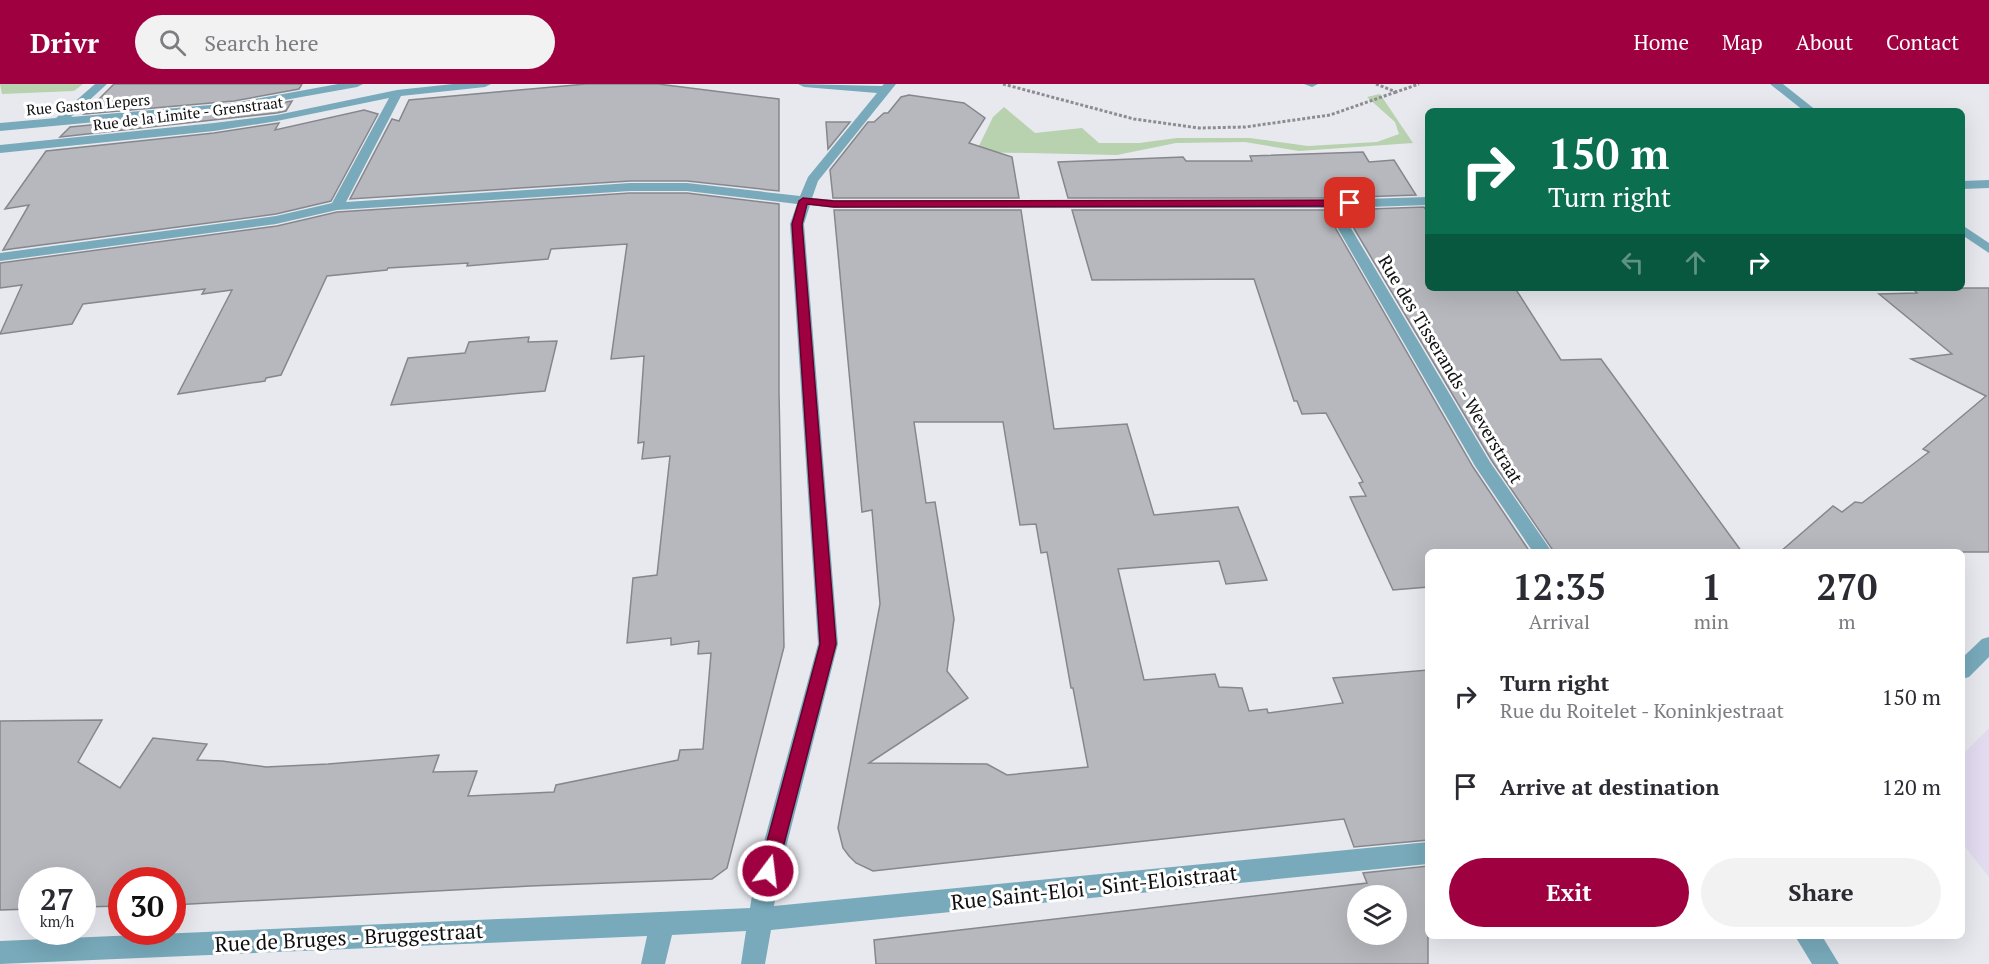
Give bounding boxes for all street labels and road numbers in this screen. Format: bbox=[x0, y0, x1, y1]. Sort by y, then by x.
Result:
street label: Rue Gaston Lepers bbox=[25, 89, 151, 119]
street label: Rue de la Limite - Grenstraat bbox=[92, 91, 285, 135]
street label: Rue des Tisserands - Weverstraat bbox=[1373, 250, 1529, 488]
street label: Rue Saint-Eloi - Sint-Eloistraat bbox=[949, 858, 1239, 916]
street label: Rue de Bruges - Bruggestraat bbox=[214, 916, 484, 958]

